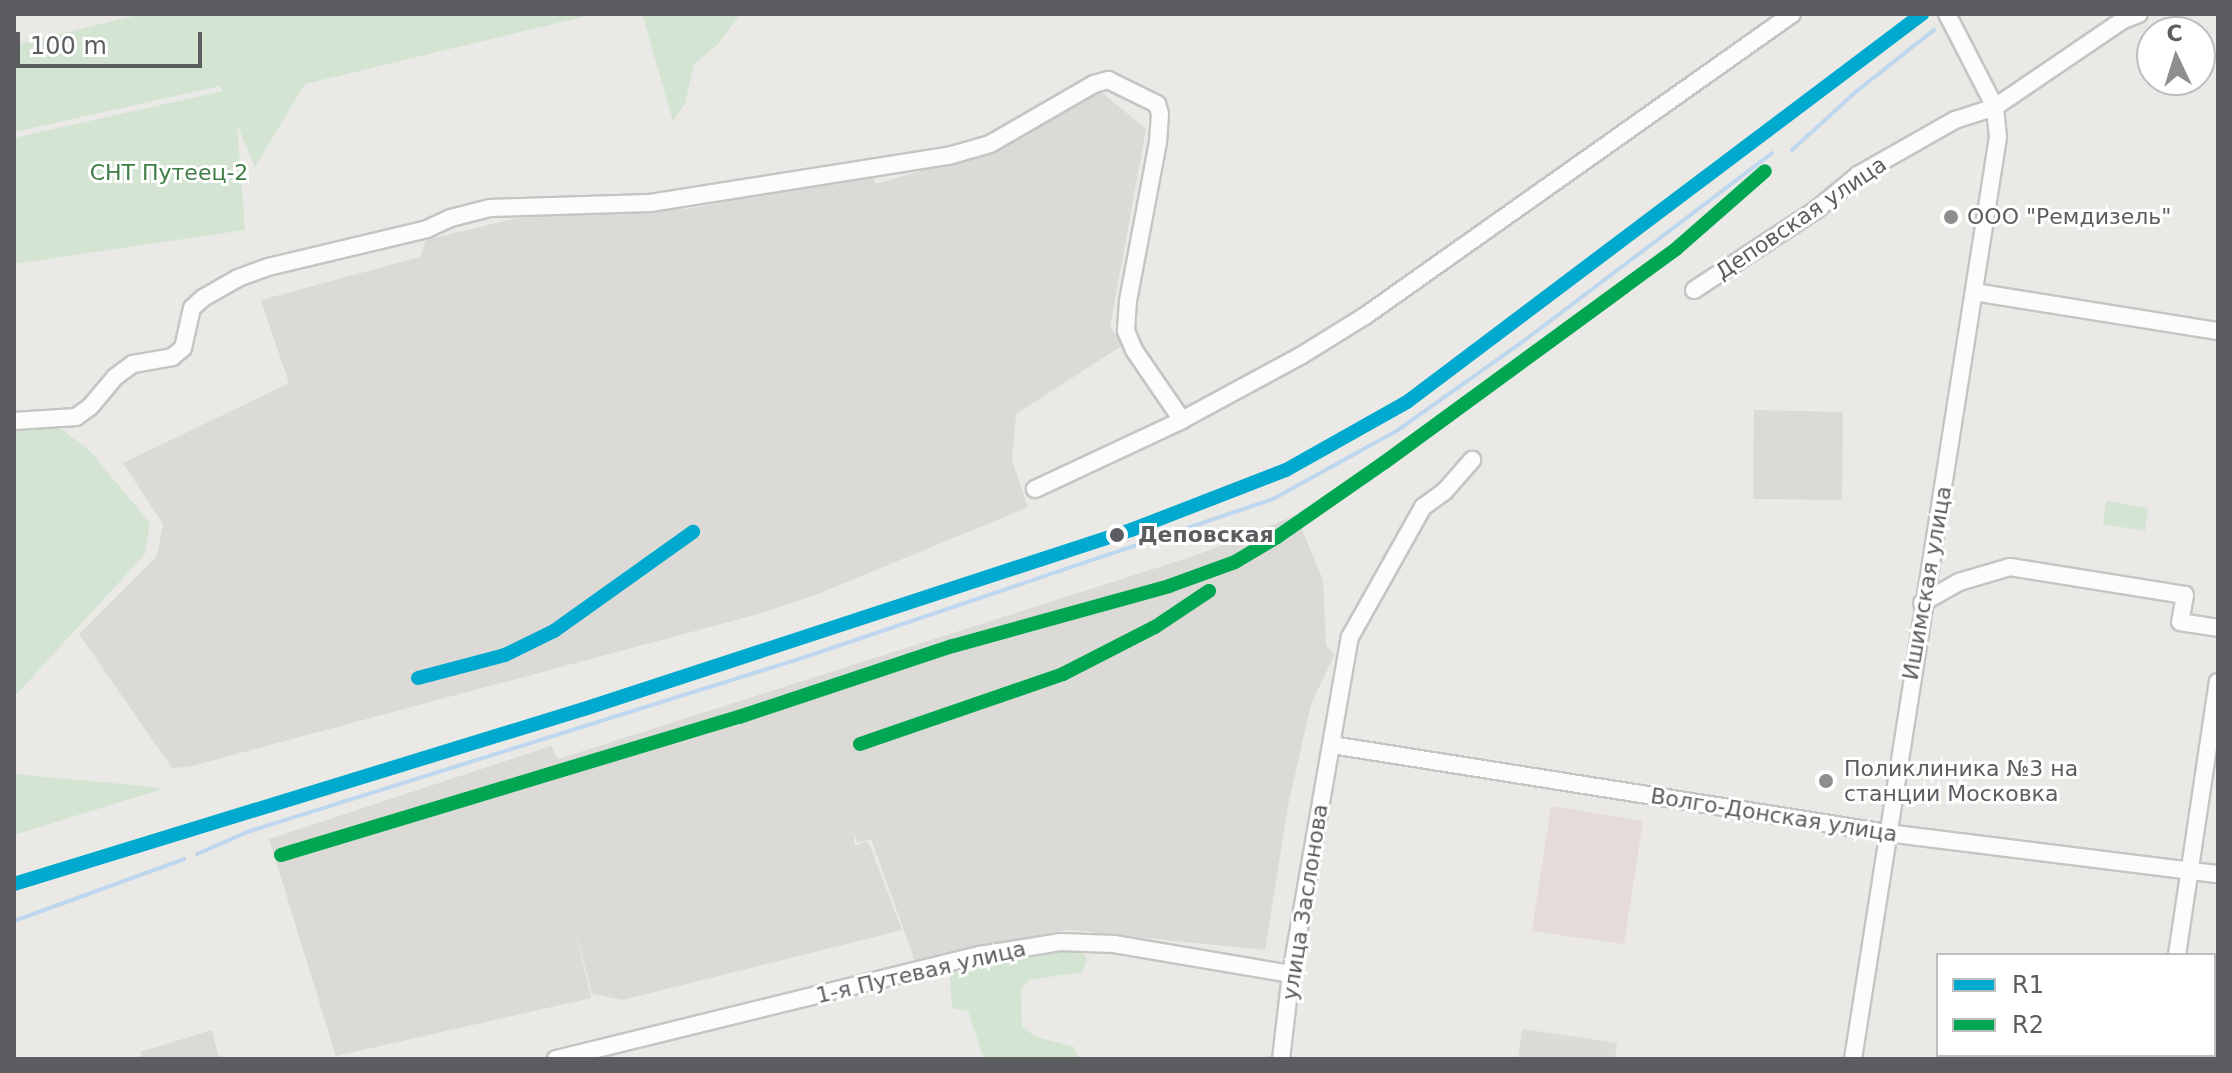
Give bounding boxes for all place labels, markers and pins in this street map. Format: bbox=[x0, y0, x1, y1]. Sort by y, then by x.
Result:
place label: ООО "Ремдизель" bbox=[1967, 204, 2171, 230]
marker: ООО "Ремдизель" bbox=[1942, 208, 1960, 226]
marker: Деповская bbox=[1103, 521, 1131, 549]
place label: Деповская bbox=[1138, 522, 1274, 548]
place label: Поликлиника №3 на станции Московка bbox=[1844, 755, 2078, 806]
marker: Поликлиника №3 на станции Московка bbox=[1815, 770, 1837, 792]

